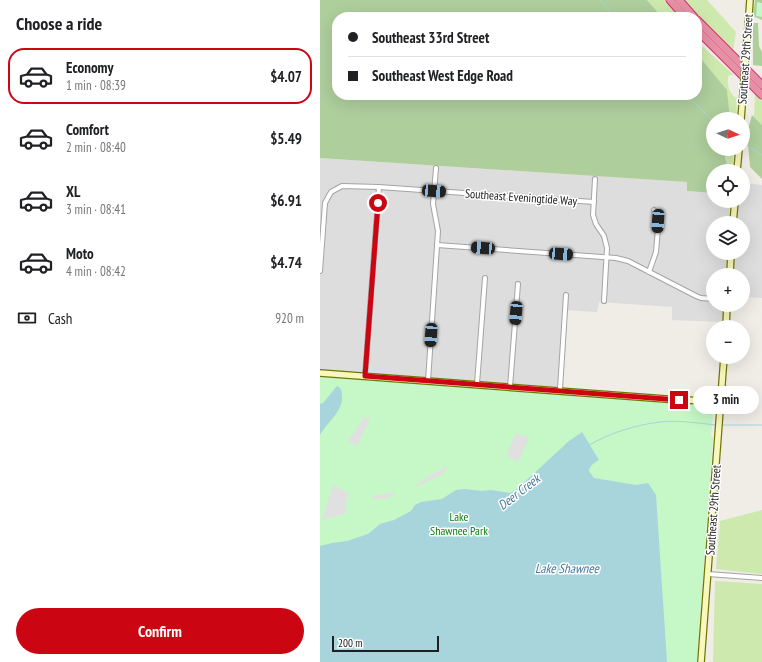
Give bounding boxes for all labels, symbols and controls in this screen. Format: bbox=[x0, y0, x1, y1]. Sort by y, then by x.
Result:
text: Choose a ride bbox=[16, 12, 102, 35]
street label: Southeast 29th Street bbox=[734, 13, 756, 105]
text: Southeast 33rd Street bbox=[372, 28, 489, 47]
icon: car bbox=[18, 58, 54, 94]
text: Economy bbox=[66, 58, 114, 77]
text: Southeast West Edge Road bbox=[372, 66, 513, 85]
text: $4.07 bbox=[270, 67, 302, 86]
text: 1 min · 08:39 bbox=[66, 77, 126, 94]
north arrow bbox=[706, 112, 750, 156]
map controls bbox=[706, 112, 750, 364]
icon: car bbox=[18, 120, 54, 156]
text: Comfort bbox=[66, 120, 109, 139]
text: $5.49 bbox=[270, 129, 302, 148]
text: 2 min · 08:40 bbox=[66, 139, 126, 156]
button: locate bbox=[706, 164, 750, 208]
icon: car bbox=[18, 182, 54, 218]
text: XL bbox=[66, 182, 80, 201]
car bbox=[422, 184, 446, 198]
street label: Southeast Eveningtide Way bbox=[464, 186, 578, 208]
text: $6.91 bbox=[270, 191, 302, 210]
route start bbox=[369, 194, 387, 212]
text: 3 min · 08:41 bbox=[66, 201, 126, 218]
car bbox=[651, 209, 665, 233]
button: layers bbox=[706, 216, 750, 260]
car bbox=[471, 241, 495, 255]
icon: car bbox=[18, 244, 54, 280]
text: Moto bbox=[66, 244, 94, 263]
car bbox=[549, 247, 573, 261]
text: $4.74 bbox=[270, 253, 302, 272]
text: 4 min · 08:42 bbox=[66, 263, 126, 280]
button: + bbox=[706, 268, 750, 312]
car bbox=[509, 301, 523, 325]
icon: cash bbox=[16, 307, 38, 329]
text: Cash bbox=[48, 309, 72, 328]
text: 920 m bbox=[275, 310, 304, 327]
button: − bbox=[706, 320, 750, 364]
car bbox=[424, 323, 438, 347]
callout: 3 min bbox=[693, 386, 759, 414]
route end bbox=[670, 391, 688, 409]
text: 3 min bbox=[713, 391, 739, 408]
street label: Southeast 29th Street bbox=[702, 464, 724, 556]
water label: Deer Creek bbox=[495, 469, 545, 514]
park label: Lake Shawnee Park bbox=[430, 509, 488, 538]
water label: Lake Shawnee bbox=[535, 560, 601, 577]
button: Confirm bbox=[16, 608, 304, 654]
scale bar bbox=[332, 634, 439, 653]
text: 200 m bbox=[338, 636, 362, 650]

